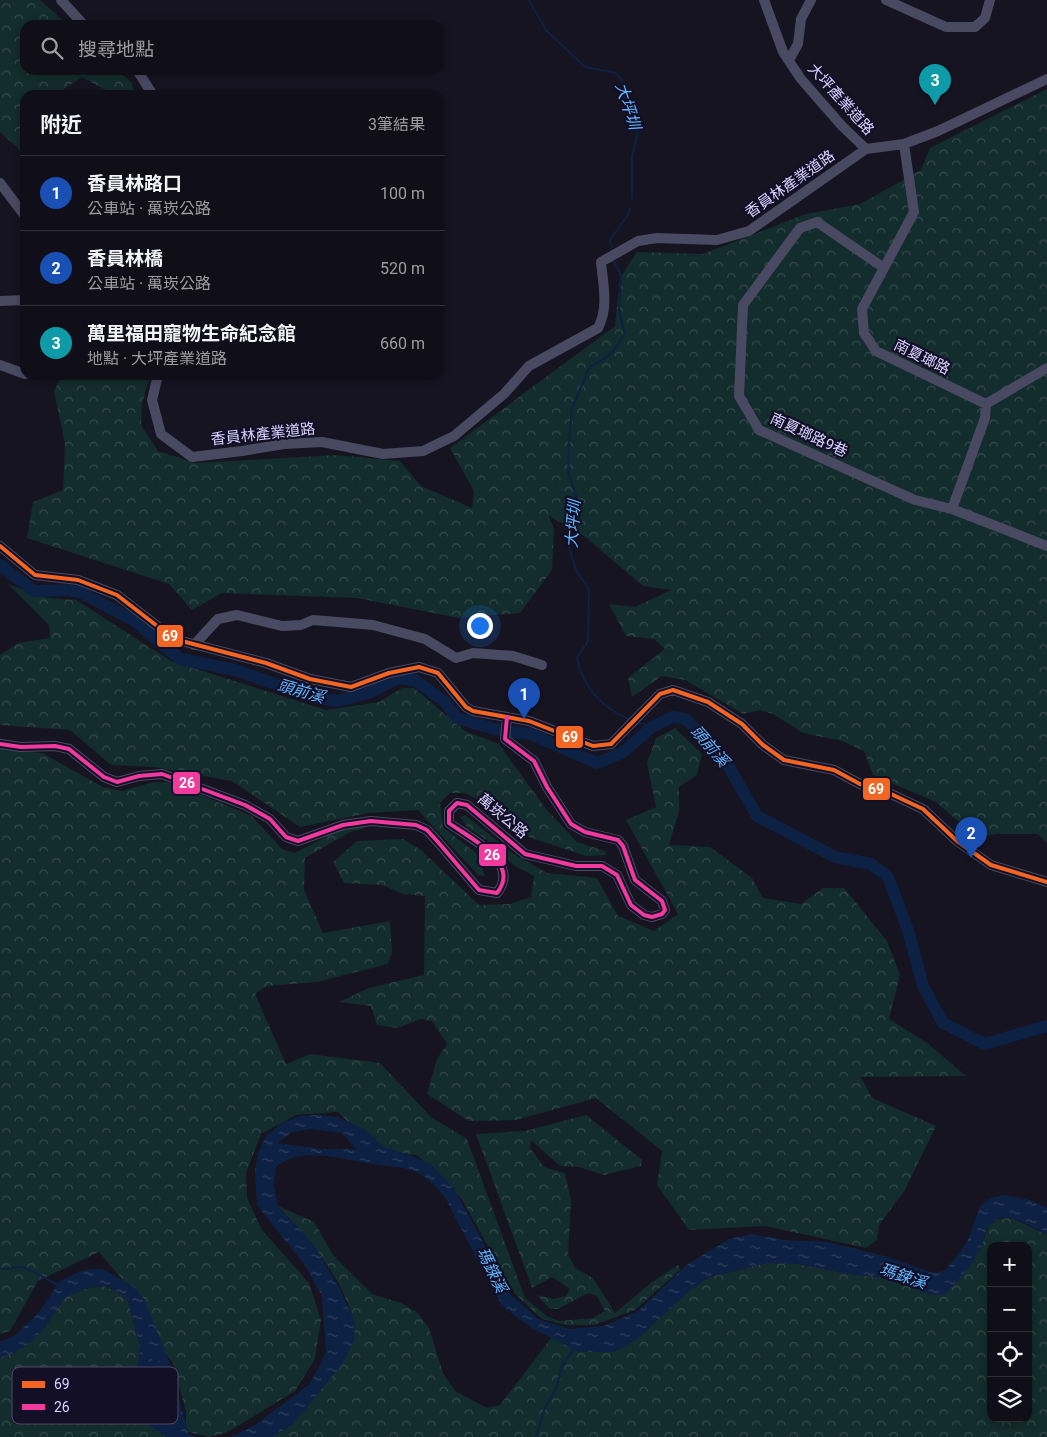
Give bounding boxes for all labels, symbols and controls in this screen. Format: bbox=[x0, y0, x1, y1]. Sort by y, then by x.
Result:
search box bbox=[20, 20, 445, 75]
icon: search bbox=[38, 34, 66, 62]
text: 搜尋地點 bbox=[78, 38, 154, 61]
street label: 大坪產業道路 bbox=[804, 60, 878, 138]
pin: 3 bbox=[919, 64, 951, 105]
water label: 大坪圳 bbox=[612, 80, 645, 134]
text: 附近 bbox=[40, 113, 82, 137]
text: 3筆結果 bbox=[368, 115, 425, 134]
street label: 香員林產業道路 bbox=[742, 147, 838, 221]
text: 香員林路口 bbox=[87, 172, 182, 195]
text: 1 bbox=[51, 184, 61, 203]
text: 100 m bbox=[380, 184, 425, 203]
text: 公車站 · 萬崁公路 bbox=[87, 199, 211, 218]
text: 香員林橋 bbox=[87, 247, 163, 270]
text: 2 bbox=[51, 259, 61, 278]
text: 520 m bbox=[380, 259, 425, 278]
text: 公車站 · 萬崁公路 bbox=[87, 274, 211, 293]
text: 萬里福田寵物生命紀念館 bbox=[87, 322, 296, 345]
text: 3 bbox=[51, 334, 61, 353]
text: 660 m bbox=[380, 334, 425, 353]
street label: 南夏瑯路 bbox=[891, 336, 953, 378]
text: 地點 · 大坪產業道路 bbox=[87, 349, 227, 368]
street label: 南夏瑯路9巷 bbox=[767, 409, 851, 461]
street label: 香員林產業道路 bbox=[210, 420, 316, 448]
water label: 大坪圳 bbox=[562, 497, 584, 549]
your location bbox=[467, 613, 493, 639]
line badge: 69 bbox=[156, 624, 184, 648]
text: 69 bbox=[162, 628, 178, 644]
water label: 頭前溪 bbox=[275, 675, 329, 707]
pin: 1 bbox=[508, 678, 540, 719]
water label: 頭前溪 bbox=[687, 722, 734, 772]
line badge: 69 bbox=[555, 725, 584, 749]
text: 69 bbox=[562, 729, 578, 745]
line badge: 26 bbox=[172, 771, 201, 795]
text: 26 bbox=[179, 775, 195, 791]
line badge: 69 bbox=[862, 777, 891, 801]
text: 69 bbox=[868, 781, 884, 797]
street label: 萬崁公路 bbox=[474, 790, 532, 842]
pin: 2 bbox=[955, 817, 987, 858]
line badge: 26 bbox=[478, 843, 507, 867]
text: 26 bbox=[484, 847, 500, 863]
map controls bbox=[987, 1242, 1032, 1422]
button: + bbox=[987, 1242, 1032, 1287]
water label: 瑪鋉溪 bbox=[473, 1244, 512, 1298]
water label: 瑪鋉溪 bbox=[877, 1260, 931, 1293]
button: − bbox=[987, 1287, 1032, 1332]
button: locate bbox=[987, 1332, 1032, 1377]
legend bbox=[12, 1367, 178, 1424]
text: 69 bbox=[54, 1376, 70, 1392]
button: layers bbox=[987, 1377, 1032, 1422]
text: 26 bbox=[54, 1399, 70, 1415]

